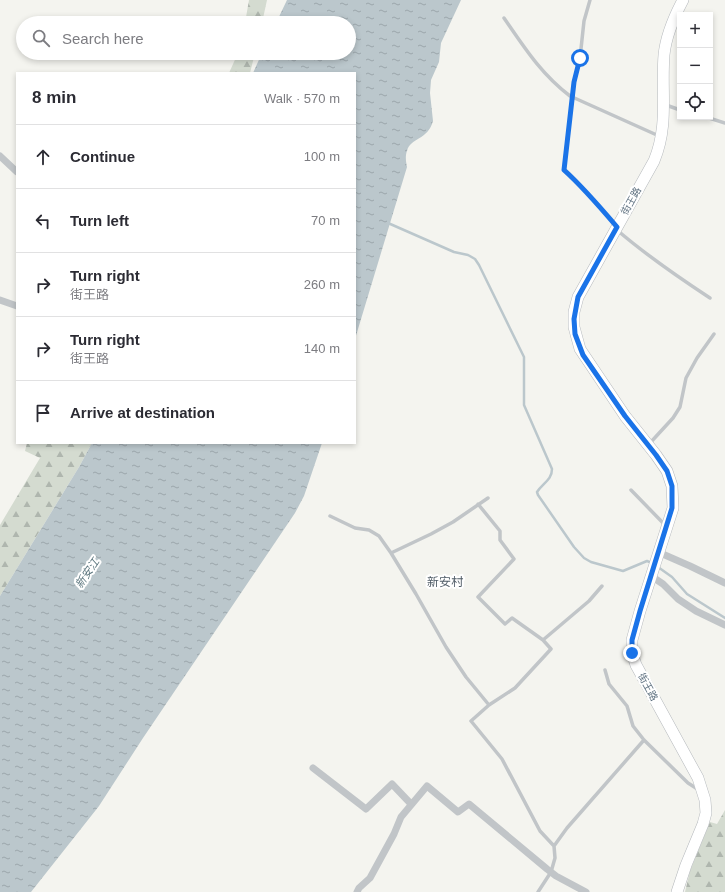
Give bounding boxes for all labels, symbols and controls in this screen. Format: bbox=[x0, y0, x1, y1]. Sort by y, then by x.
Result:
map controls bbox=[677, 12, 713, 120]
button: + bbox=[677, 12, 713, 48]
search box bbox=[16, 16, 356, 60]
icon: search bbox=[30, 27, 52, 49]
text: Search here bbox=[62, 30, 144, 47]
button: − bbox=[677, 48, 713, 84]
route start bbox=[571, 49, 589, 67]
button: locate bbox=[677, 84, 713, 120]
text: 8 min bbox=[32, 88, 76, 107]
text: Walk · 570 m bbox=[264, 91, 340, 106]
icon: ahead bbox=[32, 146, 54, 168]
text: Continue bbox=[70, 148, 135, 165]
text: 100 m bbox=[304, 149, 340, 164]
street label: 街王路 bbox=[618, 185, 643, 218]
icon: left bbox=[32, 210, 54, 232]
text: Turn left bbox=[70, 212, 129, 229]
text: 70 m bbox=[311, 213, 340, 228]
text: Turn right bbox=[70, 267, 140, 284]
icon: right bbox=[32, 274, 54, 296]
text: 260 m bbox=[304, 277, 340, 292]
text: 街王路 bbox=[70, 287, 109, 302]
text: Turn right bbox=[70, 331, 140, 348]
icon: right bbox=[32, 338, 54, 360]
text: 140 m bbox=[304, 341, 340, 356]
text: 街王路 bbox=[70, 351, 109, 366]
icon: arrive bbox=[32, 402, 54, 424]
text: Arrive at destination bbox=[70, 404, 215, 421]
water label: 新安江 bbox=[73, 555, 102, 590]
district label: 新安村 bbox=[427, 575, 464, 589]
route end bbox=[623, 644, 641, 662]
street label: 街王路 bbox=[635, 670, 660, 703]

